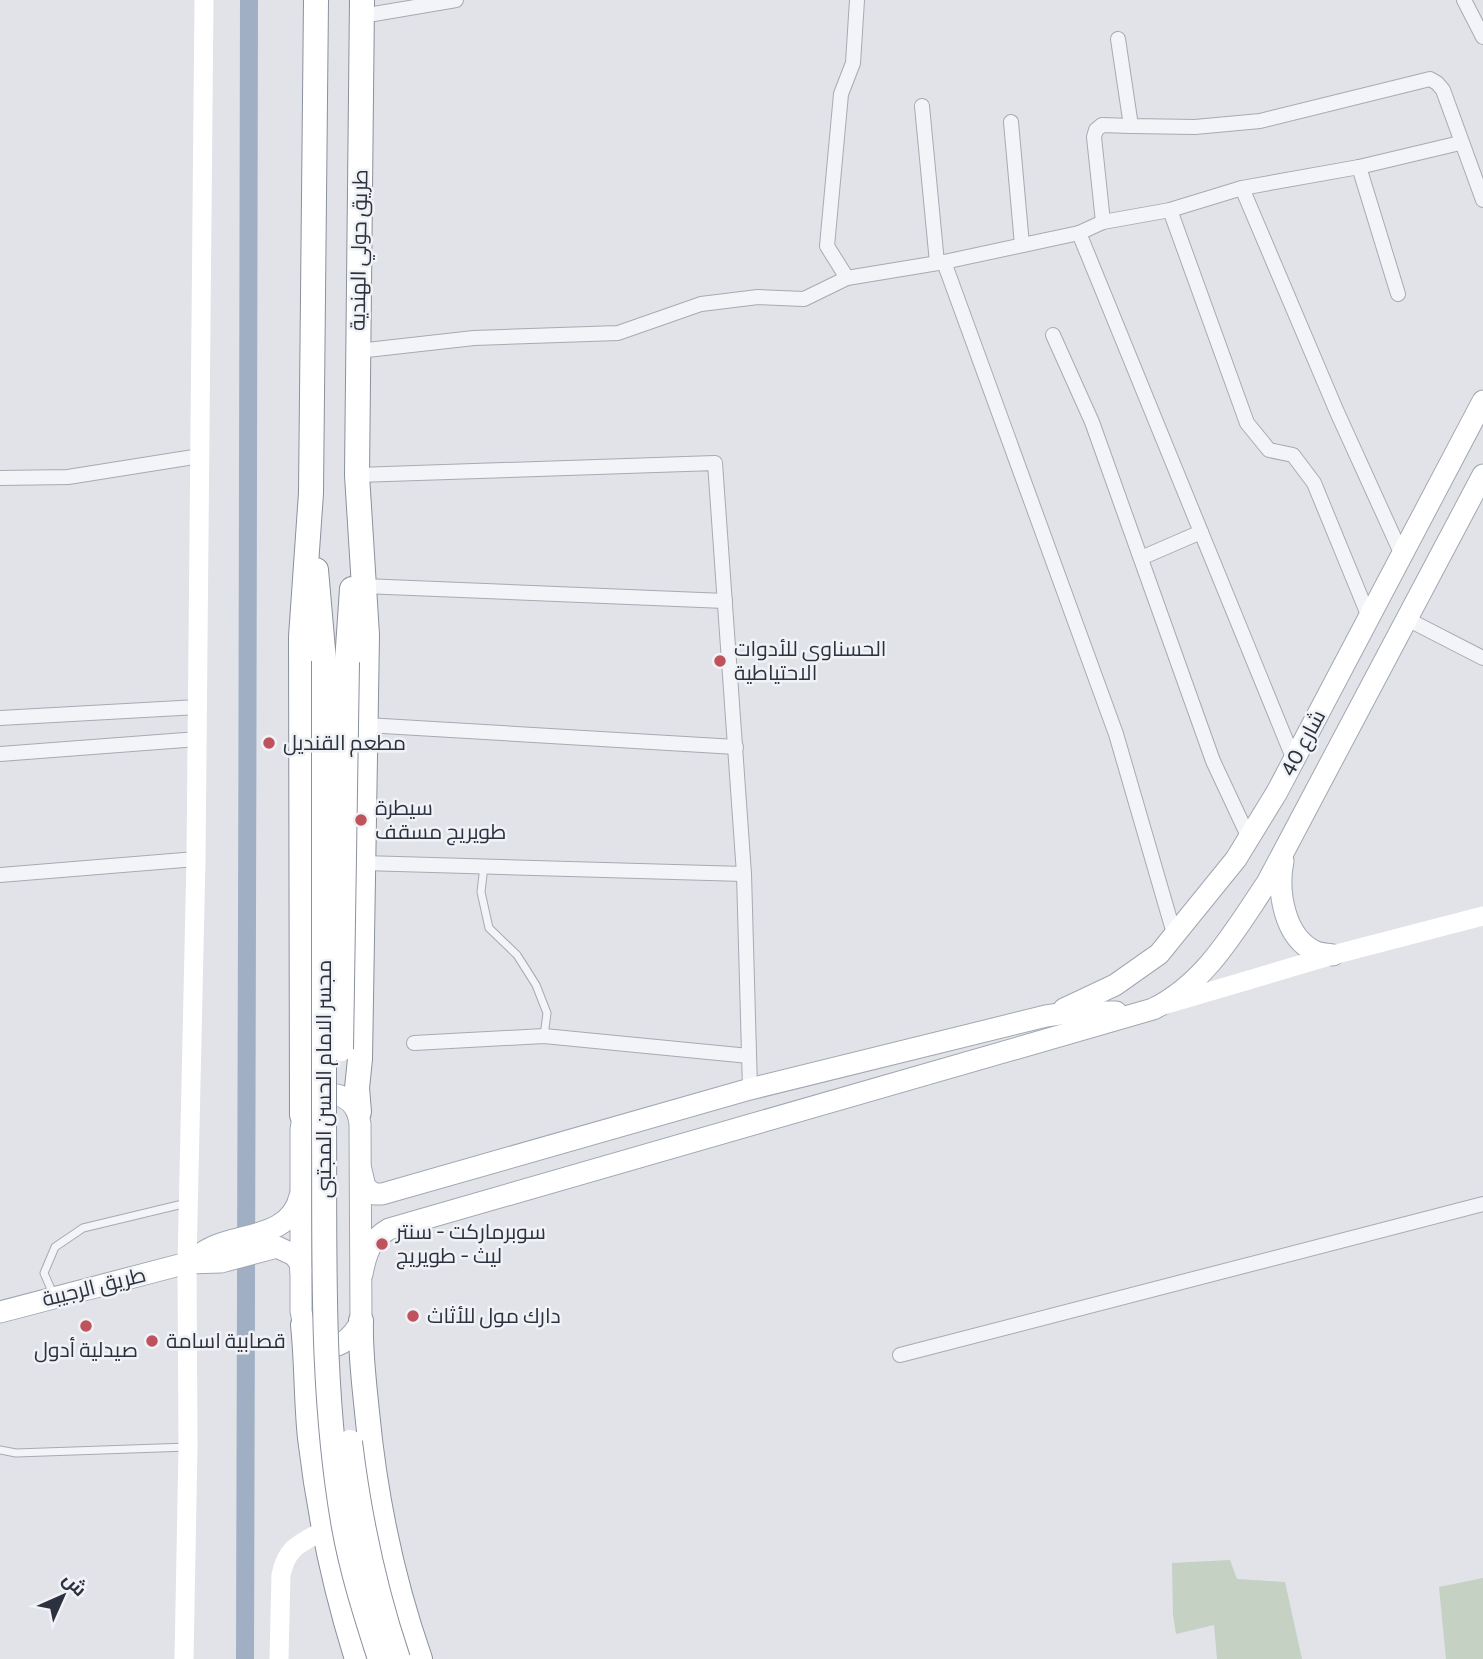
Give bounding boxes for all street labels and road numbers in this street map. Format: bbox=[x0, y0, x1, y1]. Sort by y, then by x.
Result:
street label: طريق حولي الهندية bbox=[344, 169, 376, 331]
street label: شارع 40 bbox=[1274, 705, 1332, 781]
street label: مجسر الامام الحسن المجتبى bbox=[310, 960, 338, 1198]
street label: طريق الرجيبة bbox=[39, 1261, 149, 1312]

